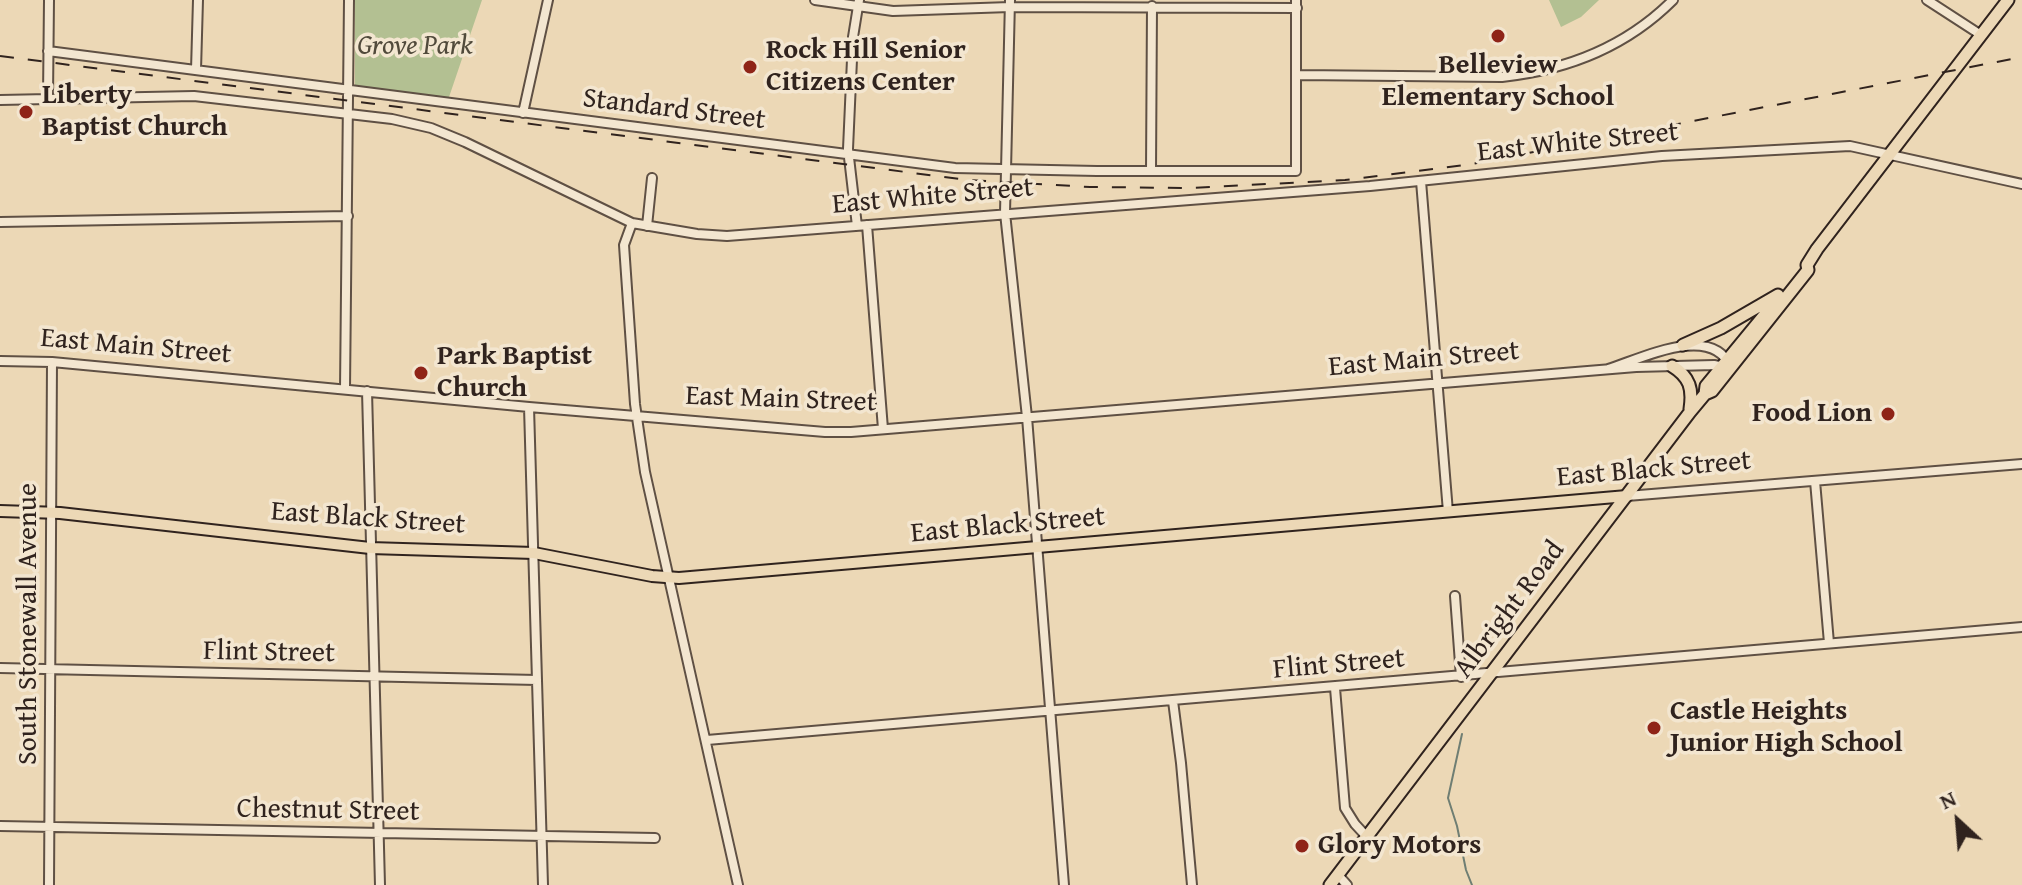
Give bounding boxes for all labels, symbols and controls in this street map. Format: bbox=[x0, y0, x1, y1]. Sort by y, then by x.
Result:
marker: Belleview Elementary School bbox=[1489, 27, 1507, 45]
park label: Grove Park bbox=[357, 30, 473, 64]
place label: Rock Hill Senior Citizens Center bbox=[766, 34, 966, 100]
place label: Belleview Elementary School bbox=[1382, 49, 1614, 115]
marker: Rock Hill Senior Citizens Center bbox=[741, 58, 759, 76]
place label: Liberty Baptist Church bbox=[42, 79, 228, 145]
street label: Standard Street bbox=[581, 82, 767, 138]
marker: Liberty Baptist Church bbox=[17, 103, 35, 121]
street label: East White Street bbox=[1476, 116, 1680, 170]
street label: East White Street bbox=[831, 171, 1035, 223]
street label: East Main Street bbox=[39, 322, 233, 372]
street label: East Main Street bbox=[1327, 335, 1521, 385]
place label: Park Baptist Church bbox=[437, 340, 592, 406]
marker: Park Baptist Church bbox=[412, 364, 430, 382]
street label: East Main Street bbox=[685, 380, 877, 420]
place label: Food Lion bbox=[1752, 397, 1872, 431]
marker: Food Lion bbox=[1879, 405, 1897, 423]
street label: East Black Street bbox=[1556, 445, 1752, 495]
street label: South Stonewall Avenue bbox=[12, 483, 46, 765]
street label: East Black Street bbox=[270, 495, 466, 543]
street label: East Black Street bbox=[910, 501, 1106, 551]
street label: Albright Road bbox=[1448, 535, 1572, 685]
street label: Flint Street bbox=[203, 635, 335, 671]
street label: Flint Street bbox=[1272, 643, 1406, 687]
place label: Castle Heights Junior High School bbox=[1670, 695, 1903, 761]
marker: Castle Heights Junior High School bbox=[1645, 719, 1663, 737]
north arrow bbox=[1918, 781, 1998, 861]
text: N bbox=[1934, 782, 1961, 817]
street label: Chestnut Street bbox=[236, 793, 420, 829]
place label: Glory Motors bbox=[1318, 829, 1481, 863]
marker: Glory Motors bbox=[1293, 837, 1311, 855]

